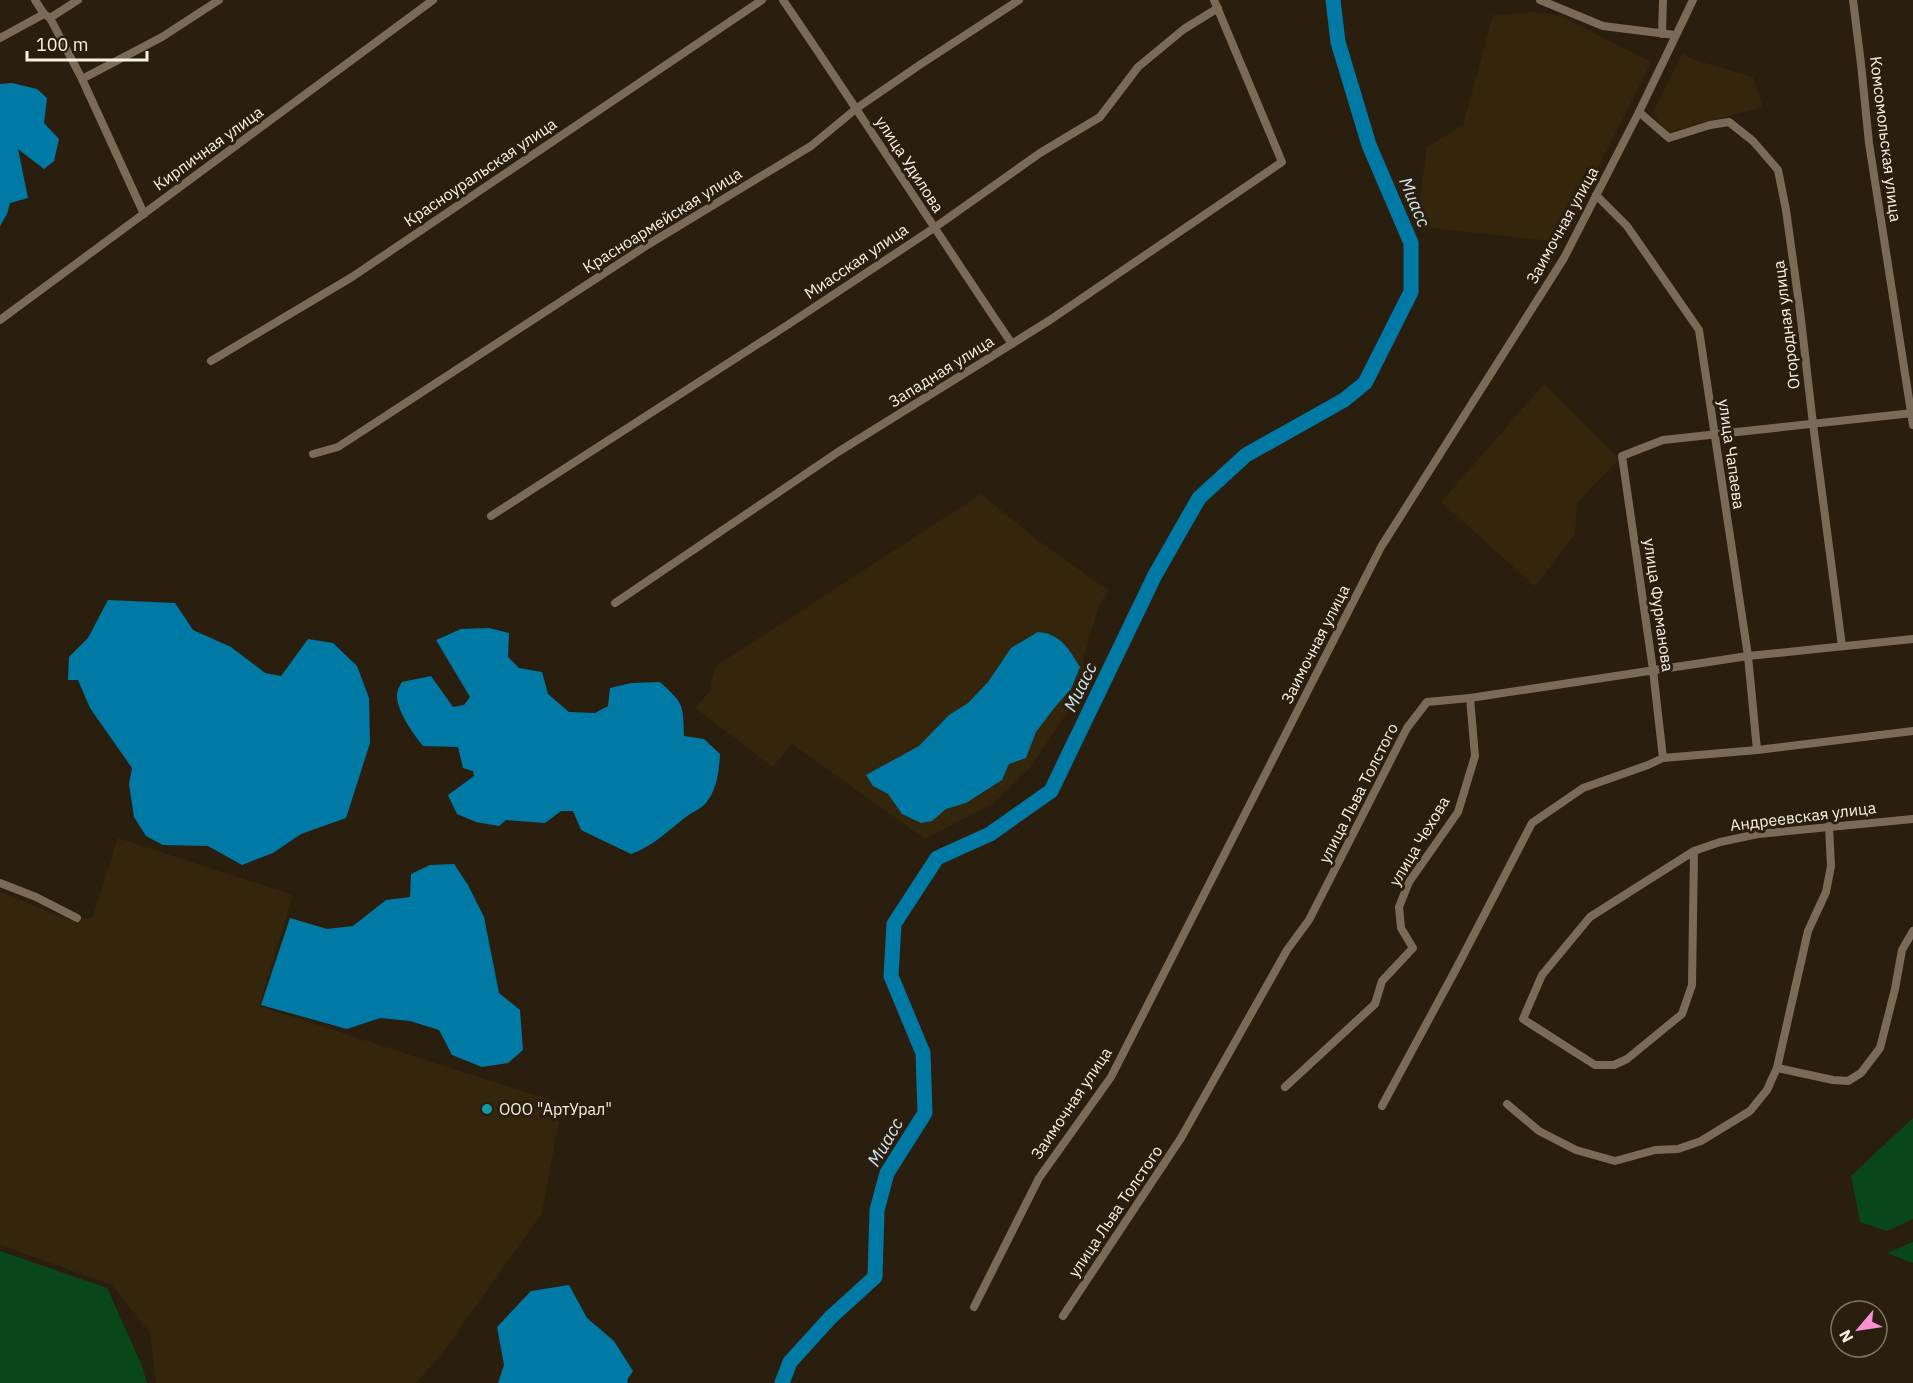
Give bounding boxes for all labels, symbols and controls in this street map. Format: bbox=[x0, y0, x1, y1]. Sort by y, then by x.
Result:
scale bar bbox=[27, 24, 147, 62]
text: 100 m bbox=[36, 33, 88, 56]
street label: Комсомольская улица bbox=[1866, 55, 1906, 223]
street label: Кирпичная улица bbox=[149, 101, 267, 195]
street label: улица Удилова bbox=[871, 112, 949, 216]
street label: Красноуральская улица bbox=[400, 113, 561, 231]
street label: Красноармейская улица bbox=[579, 163, 746, 277]
street label: Заимочная улица bbox=[1522, 163, 1603, 287]
water label: Миасс bbox=[1394, 173, 1436, 231]
street label: Миасская улица bbox=[800, 219, 912, 303]
street label: Огородная улица bbox=[1768, 259, 1804, 390]
street label: Западная улица bbox=[885, 330, 998, 411]
street label: улица Чапаева bbox=[1714, 398, 1750, 511]
street label: улица Фурманова bbox=[1640, 537, 1678, 673]
street label: Заимочная улица bbox=[1276, 581, 1354, 707]
water label: Миасс bbox=[1058, 658, 1102, 715]
street label: улица Льва Толстого bbox=[1314, 720, 1402, 866]
street label: улица Чехова bbox=[1384, 792, 1454, 890]
street label: Андреевская улица bbox=[1729, 797, 1878, 835]
street label: Заимочная улица bbox=[1026, 1043, 1116, 1163]
place label: ООО "АртУрал" bbox=[499, 1099, 612, 1119]
marker: ООО "АртУрал" bbox=[480, 1102, 494, 1116]
water label: Миасс bbox=[862, 1113, 908, 1170]
street label: улица Льва Толстого bbox=[1063, 1141, 1167, 1281]
north arrow bbox=[1829, 1299, 1889, 1359]
text: N bbox=[1834, 1326, 1857, 1346]

